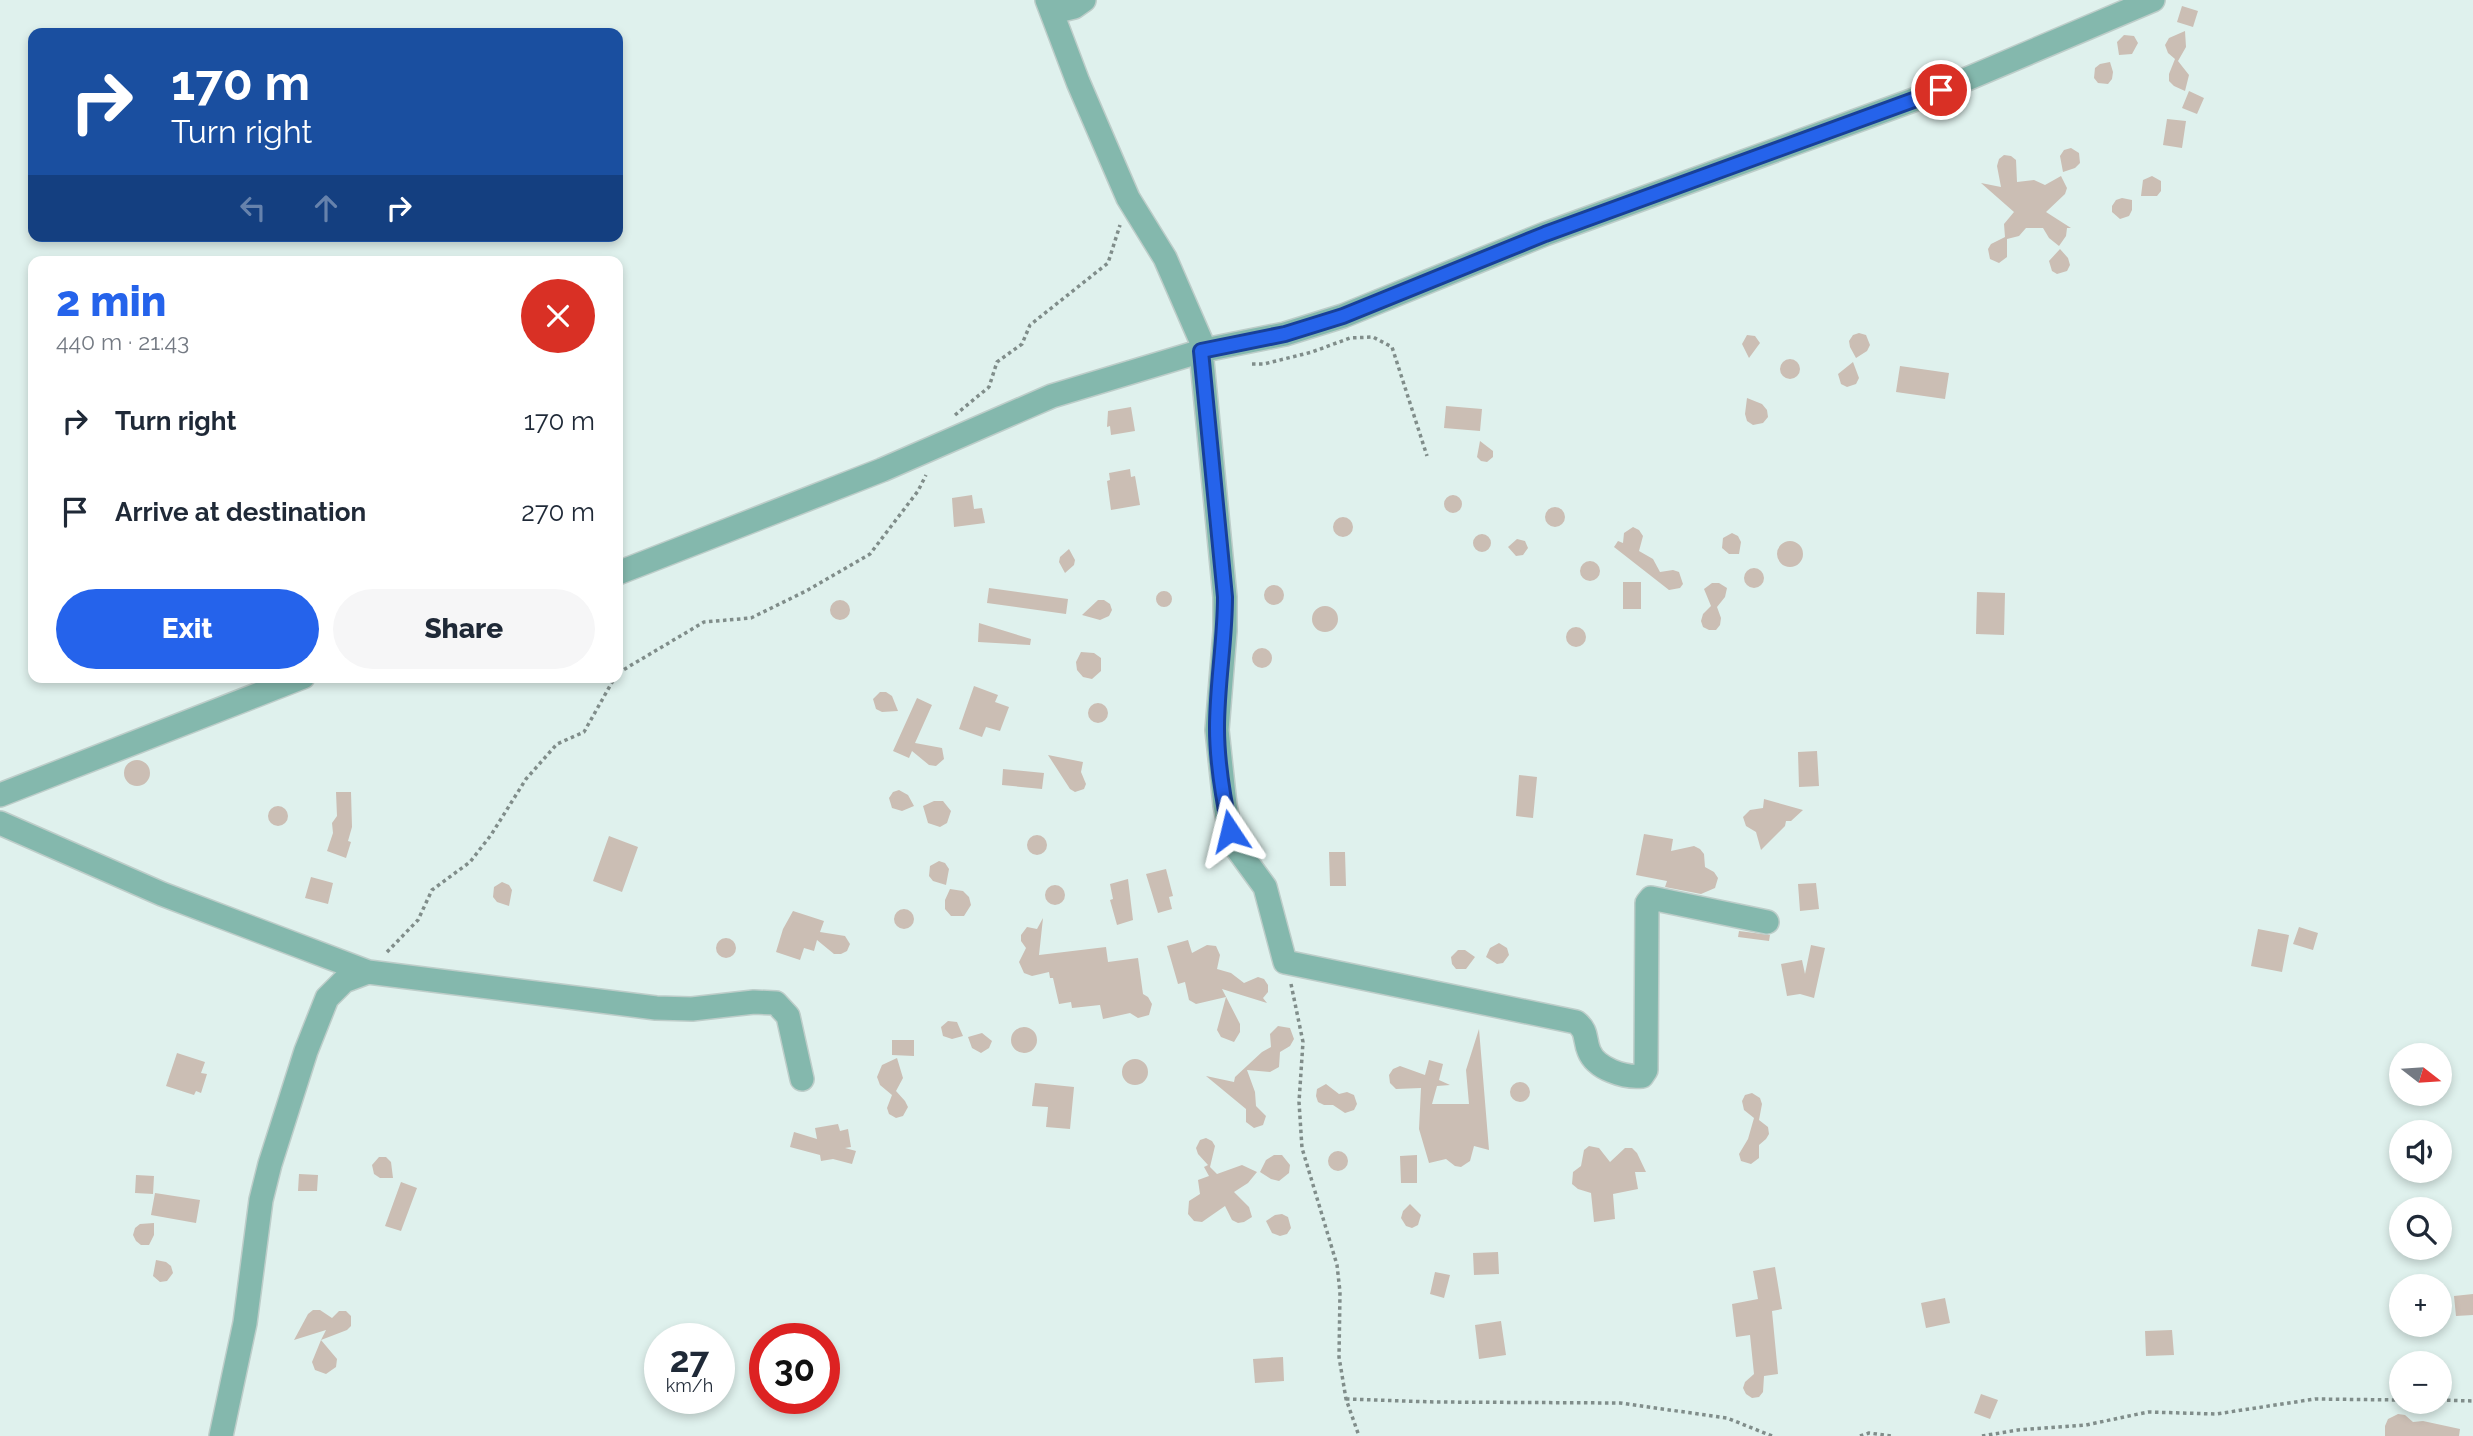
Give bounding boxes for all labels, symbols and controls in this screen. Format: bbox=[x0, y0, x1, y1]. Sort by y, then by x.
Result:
text: 170 m bbox=[171, 54, 310, 111]
icon: right bbox=[56, 56, 147, 147]
pin bbox=[1911, 60, 1971, 120]
icon: arrive bbox=[1922, 71, 1960, 109]
text: Turn right bbox=[171, 113, 312, 150]
icon: left bbox=[234, 189, 272, 227]
icon: ahead bbox=[307, 189, 345, 227]
icon: right bbox=[380, 189, 418, 227]
text: 2 min bbox=[56, 277, 166, 326]
button: close bbox=[521, 279, 595, 353]
text: 440 m · 21:43 bbox=[56, 328, 189, 355]
icon: right bbox=[56, 402, 94, 440]
text: Turn right bbox=[115, 406, 236, 436]
text: 170 m bbox=[524, 406, 595, 436]
icon: arrive bbox=[56, 493, 94, 531]
text: Arrive at destination bbox=[115, 497, 366, 527]
text: 270 m bbox=[521, 497, 595, 527]
button: Exit bbox=[56, 589, 319, 669]
button: Share bbox=[333, 589, 595, 669]
position arrow bbox=[1193, 794, 1267, 868]
north arrow bbox=[2389, 1043, 2452, 1106]
map controls bbox=[2389, 1043, 2452, 1414]
button: sound bbox=[2389, 1120, 2452, 1183]
button: search bbox=[2389, 1197, 2452, 1260]
button: + bbox=[2389, 1274, 2452, 1337]
speed limit sign: 30 bbox=[749, 1323, 840, 1414]
text: 27 bbox=[670, 1339, 709, 1380]
button: − bbox=[2389, 1351, 2452, 1414]
text: km/h bbox=[666, 1375, 713, 1396]

